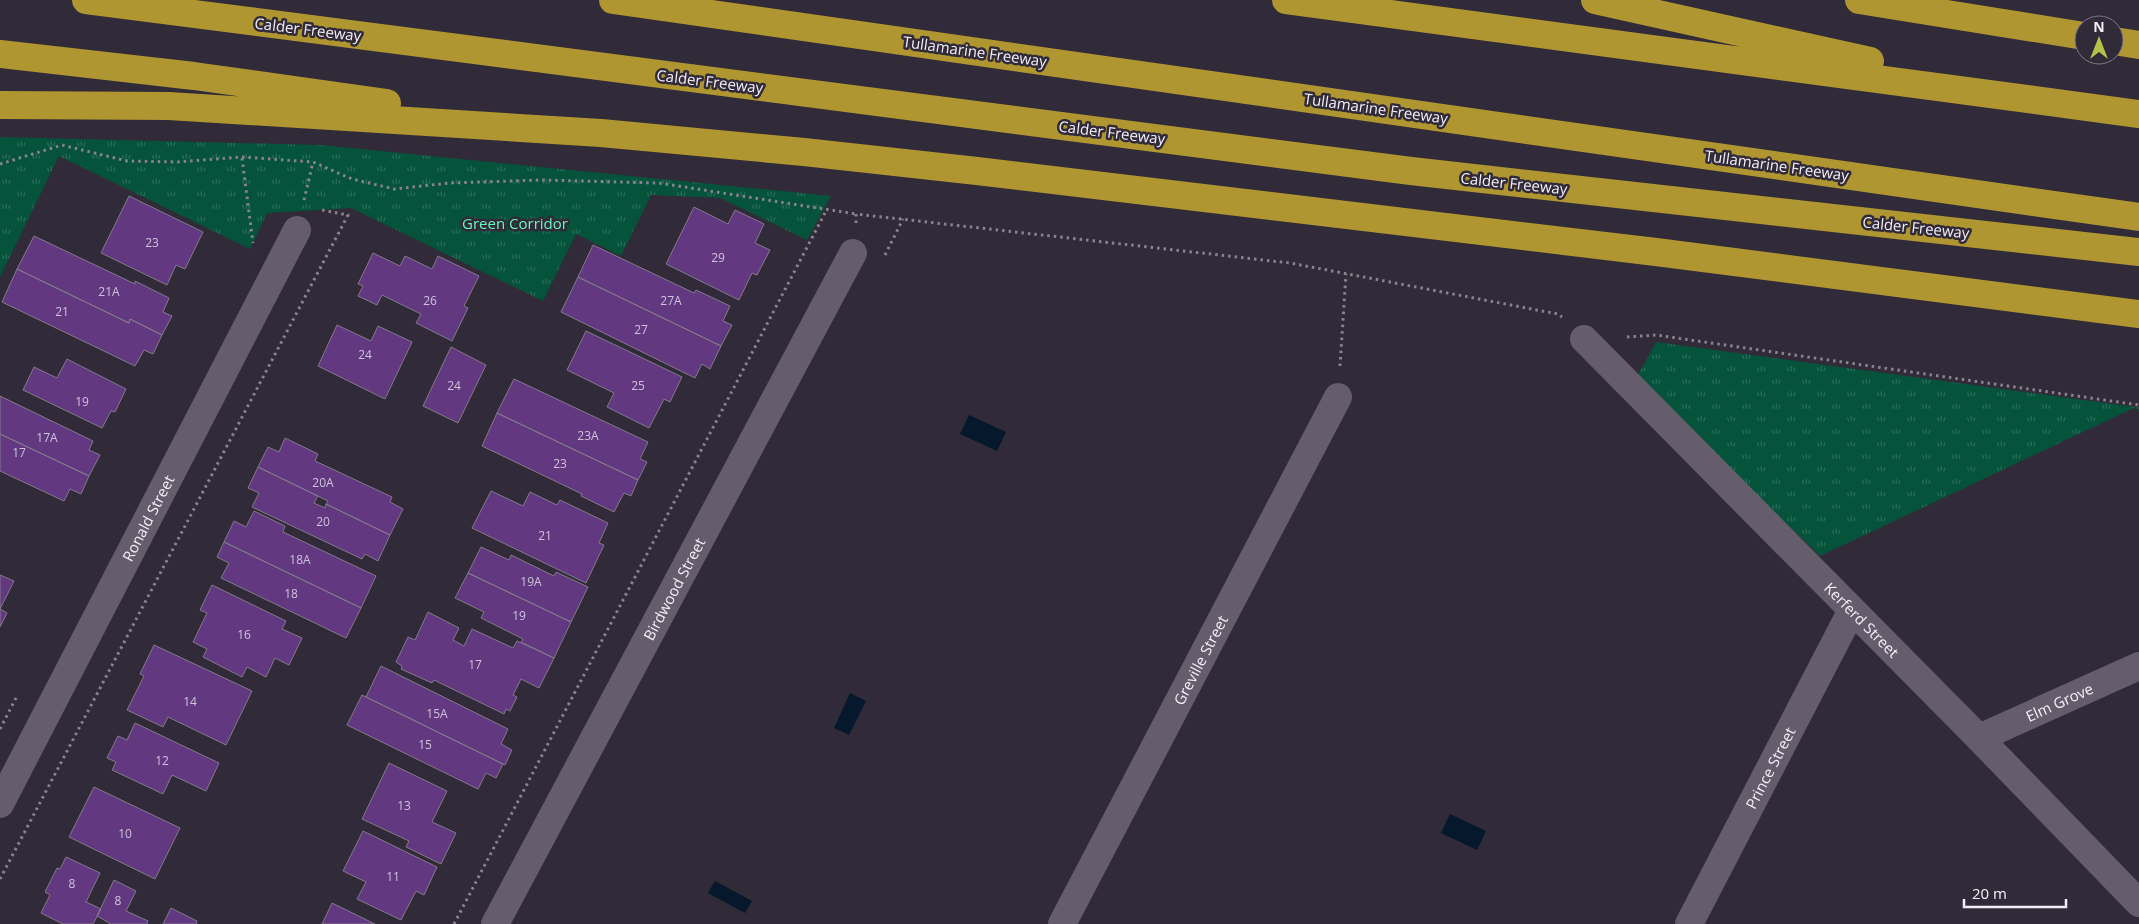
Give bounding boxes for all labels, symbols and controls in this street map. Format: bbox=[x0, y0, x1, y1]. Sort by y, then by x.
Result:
street label: Calder Freeway bbox=[253, 13, 363, 46]
north arrow bbox=[2074, 15, 2124, 65]
text: N bbox=[2093, 17, 2105, 36]
street label: Tullamarine Freeway bbox=[902, 31, 1049, 71]
street label: Calder Freeway bbox=[655, 65, 765, 98]
street label: Tullamarine Freeway bbox=[1303, 88, 1450, 128]
street label: Calder Freeway bbox=[1057, 116, 1167, 149]
street label: Tullamarine Freeway bbox=[1704, 145, 1851, 185]
street label: Calder Freeway bbox=[1460, 167, 1569, 199]
street label: Calder Freeway bbox=[1862, 211, 1971, 243]
park label: Green Corridor bbox=[462, 213, 568, 233]
house number: 23 bbox=[145, 234, 159, 251]
house number: 29 bbox=[711, 249, 725, 266]
house number: 21A bbox=[98, 283, 120, 300]
house number: 26 bbox=[423, 292, 437, 309]
house number: 27A bbox=[660, 292, 682, 309]
house number: 21 bbox=[55, 303, 69, 320]
house number: 27 bbox=[634, 321, 648, 338]
house number: 24 bbox=[358, 346, 372, 363]
house number: 24 bbox=[447, 377, 461, 394]
house number: 25 bbox=[631, 377, 645, 394]
house number: 19 bbox=[75, 393, 89, 410]
house number: 23A bbox=[577, 427, 599, 444]
house number: 17A bbox=[36, 429, 58, 446]
house number: 17 bbox=[12, 444, 26, 461]
house number: 23 bbox=[553, 455, 567, 472]
street label: Ronald Street bbox=[117, 471, 179, 565]
house number: 20A bbox=[312, 474, 334, 491]
house number: 20 bbox=[316, 513, 330, 530]
house number: 21 bbox=[538, 527, 552, 544]
street label: Birdwood Street bbox=[638, 534, 709, 644]
house number: 18A bbox=[289, 551, 311, 568]
house number: 19A bbox=[520, 573, 542, 590]
street label: Kerferd Street bbox=[1820, 578, 1904, 662]
house number: 18 bbox=[284, 585, 298, 602]
house number: 19 bbox=[512, 607, 526, 624]
street label: Greville Street bbox=[1169, 612, 1232, 708]
house number: 16 bbox=[237, 626, 251, 643]
house number: 17 bbox=[468, 656, 482, 673]
street label: Elm Grove bbox=[2022, 678, 2096, 726]
house number: 14 bbox=[183, 693, 197, 710]
house number: 15A bbox=[426, 705, 448, 722]
street label: Prince Street bbox=[1741, 723, 1800, 812]
house number: 15 bbox=[418, 736, 432, 753]
house number: 12 bbox=[155, 752, 169, 769]
house number: 13 bbox=[397, 797, 411, 814]
house number: 10 bbox=[118, 825, 132, 842]
house number: 11 bbox=[386, 868, 400, 885]
house number: 8 bbox=[69, 875, 76, 892]
scale bar bbox=[1964, 876, 2066, 908]
text: 20 m bbox=[1972, 883, 2007, 903]
house number: 8 bbox=[115, 892, 122, 909]

